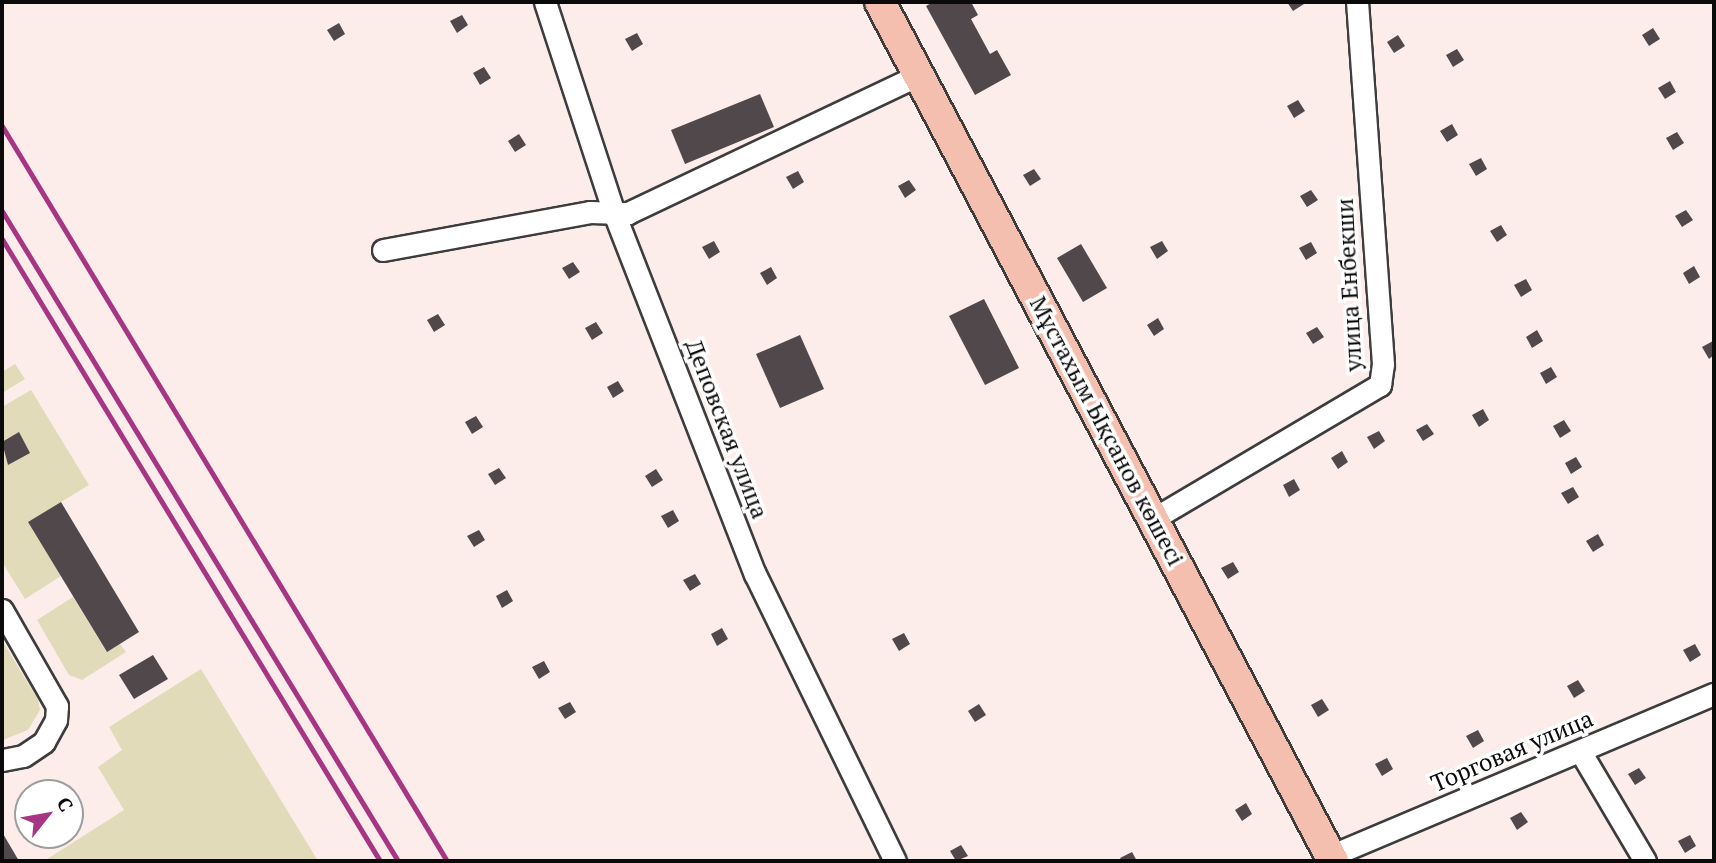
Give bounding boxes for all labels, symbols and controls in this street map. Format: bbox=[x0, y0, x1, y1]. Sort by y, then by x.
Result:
street label: улица Енбекши bbox=[1330, 198, 1368, 372]
street label: Мұстахым Ықсанов көшесі bbox=[1024, 291, 1190, 571]
street label: Деповская улица bbox=[680, 335, 774, 523]
street label: Торговая улица bbox=[1427, 704, 1597, 798]
north arrow bbox=[14, 779, 84, 849]
text: С bbox=[52, 792, 80, 816]

